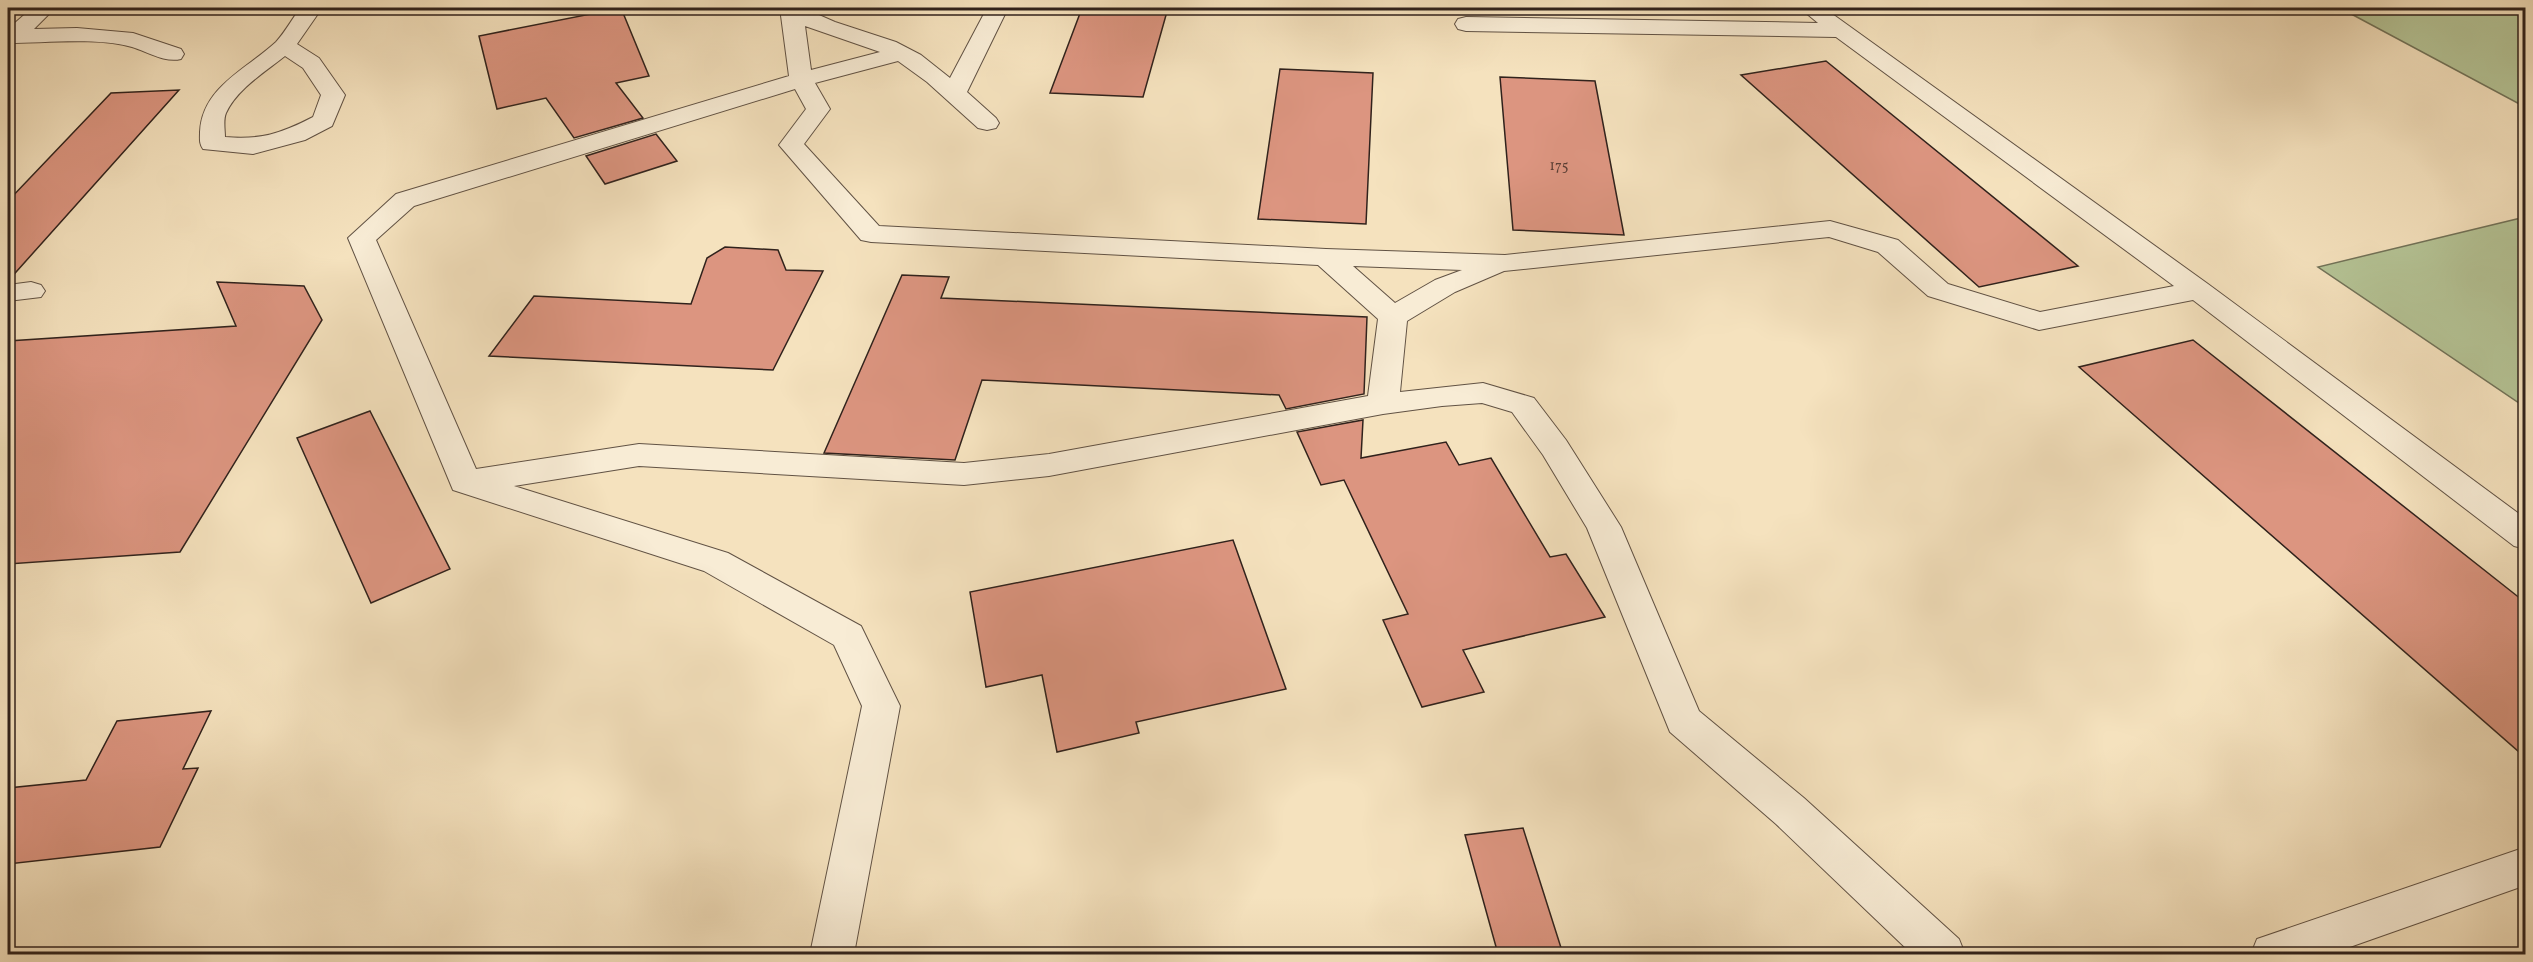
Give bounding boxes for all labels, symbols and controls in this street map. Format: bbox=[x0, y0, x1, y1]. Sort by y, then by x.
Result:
house number: 175 bbox=[1550, 157, 1568, 176]

